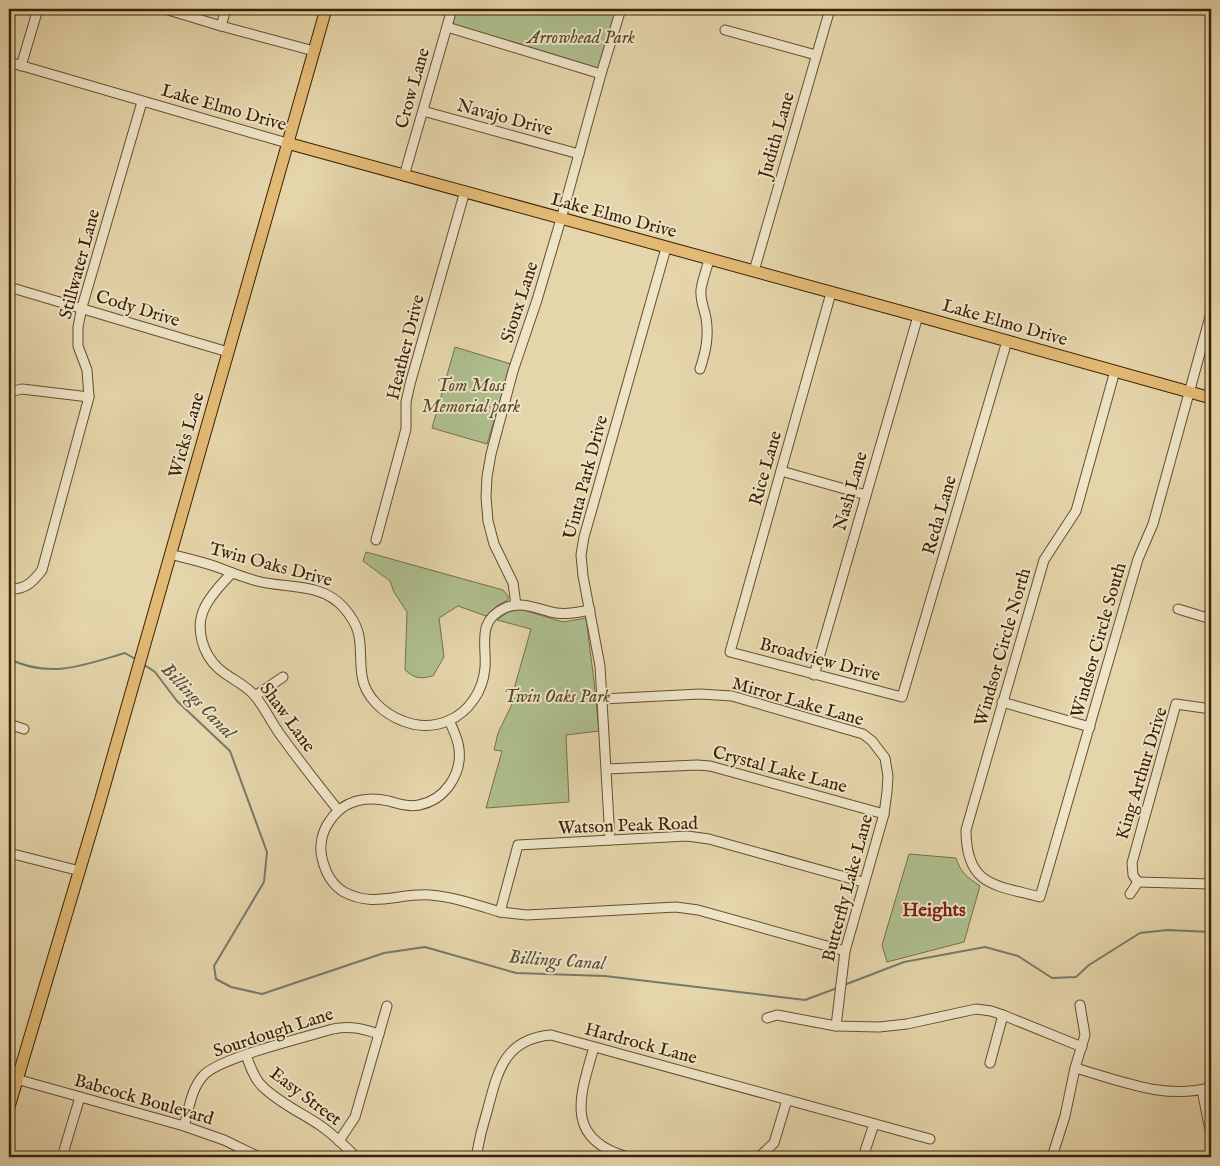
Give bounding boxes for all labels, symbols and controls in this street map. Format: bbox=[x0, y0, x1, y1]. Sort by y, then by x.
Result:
park label: Arrowhead Park bbox=[525, 27, 635, 50]
street label: Crow Lane bbox=[391, 45, 436, 132]
street label: Lake Elmo Drive bbox=[158, 80, 289, 137]
street label: Judith Lane bbox=[754, 90, 801, 183]
street label: Navajo Drive bbox=[454, 95, 555, 142]
street label: Lake Elmo Drive bbox=[548, 189, 679, 244]
street label: Stillwater Lane bbox=[55, 207, 106, 322]
street label: Sioux Lane bbox=[497, 259, 544, 346]
street label: Cody Drive bbox=[93, 286, 182, 333]
street label: Heather Drive bbox=[382, 292, 431, 402]
street label: Lake Elmo Drive bbox=[939, 295, 1070, 352]
park label: Tom Moss Memorial park bbox=[422, 375, 520, 419]
street label: Wicks Lane bbox=[164, 390, 211, 481]
street label: Uinta Park Drive bbox=[559, 413, 614, 542]
street label: Rice Lane bbox=[745, 428, 788, 508]
street label: Nash Lane bbox=[829, 449, 874, 534]
street label: Reda Lane bbox=[918, 473, 963, 558]
street label: Twin Oaks Drive bbox=[207, 538, 335, 593]
street label: Windsor Circle South bbox=[1066, 560, 1133, 721]
street label: Windsor Circle North bbox=[970, 565, 1037, 729]
street label: Broadview Drive bbox=[757, 633, 883, 688]
water label: Billings Canal bbox=[155, 658, 241, 746]
street label: Mirror Lake Lane bbox=[729, 673, 866, 732]
street label: Shaw Lane bbox=[254, 679, 320, 757]
park label: Twin Oaks Park bbox=[503, 686, 611, 709]
street label: King Arthur Drive bbox=[1111, 704, 1174, 842]
street label: Crystal Lake Lane bbox=[710, 741, 849, 799]
street label: Butterfly Lake Lane bbox=[818, 812, 879, 965]
street label: Watson Peak Road bbox=[558, 813, 699, 840]
district label: Heights bbox=[902, 899, 966, 923]
water label: Billings Canal bbox=[508, 946, 608, 976]
street label: Sourdough Lane bbox=[210, 1003, 336, 1064]
street label: Hardrock Lane bbox=[582, 1018, 699, 1071]
street label: Easy Street bbox=[265, 1063, 346, 1132]
street label: Babcock Boulevard bbox=[71, 1070, 216, 1131]

